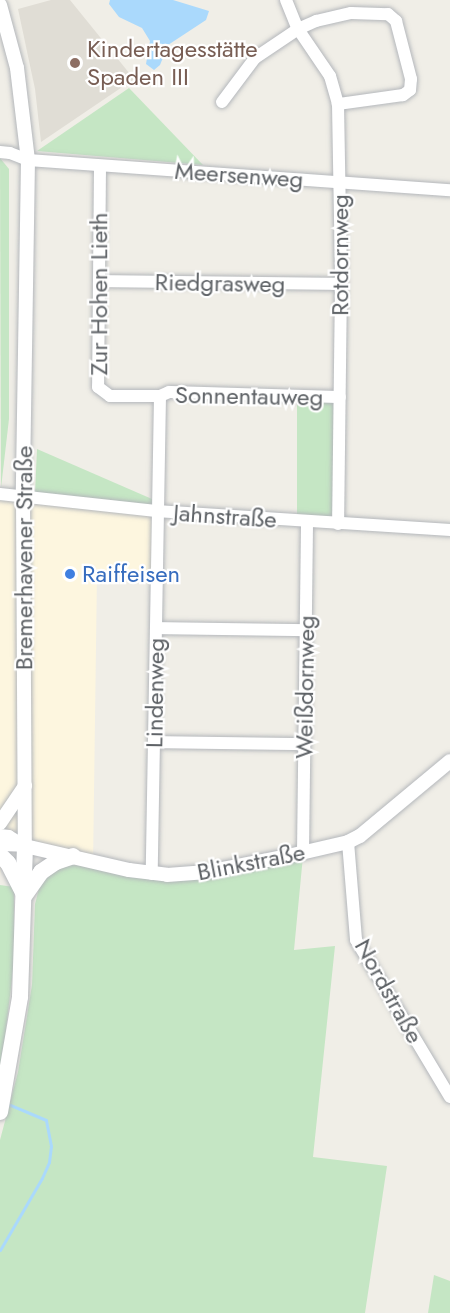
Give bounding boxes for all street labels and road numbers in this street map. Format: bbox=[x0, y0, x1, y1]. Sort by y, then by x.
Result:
street label: Meersenweg bbox=[174, 156, 304, 194]
street label: Rotdornweg bbox=[326, 194, 354, 316]
street label: Zur Hohen Lieth bbox=[85, 212, 113, 376]
street label: Riedgrasweg bbox=[154, 267, 286, 299]
street label: Sonnentauweg bbox=[175, 380, 323, 412]
street label: Bremerhavener Straße bbox=[10, 446, 38, 670]
street label: Jahnstraße bbox=[172, 498, 278, 534]
street label: Weißdornweg bbox=[289, 615, 321, 759]
street label: Lindenweg bbox=[140, 638, 170, 748]
street label: Blinkstraße bbox=[195, 837, 307, 887]
street label: Nordstraße bbox=[349, 934, 429, 1048]

